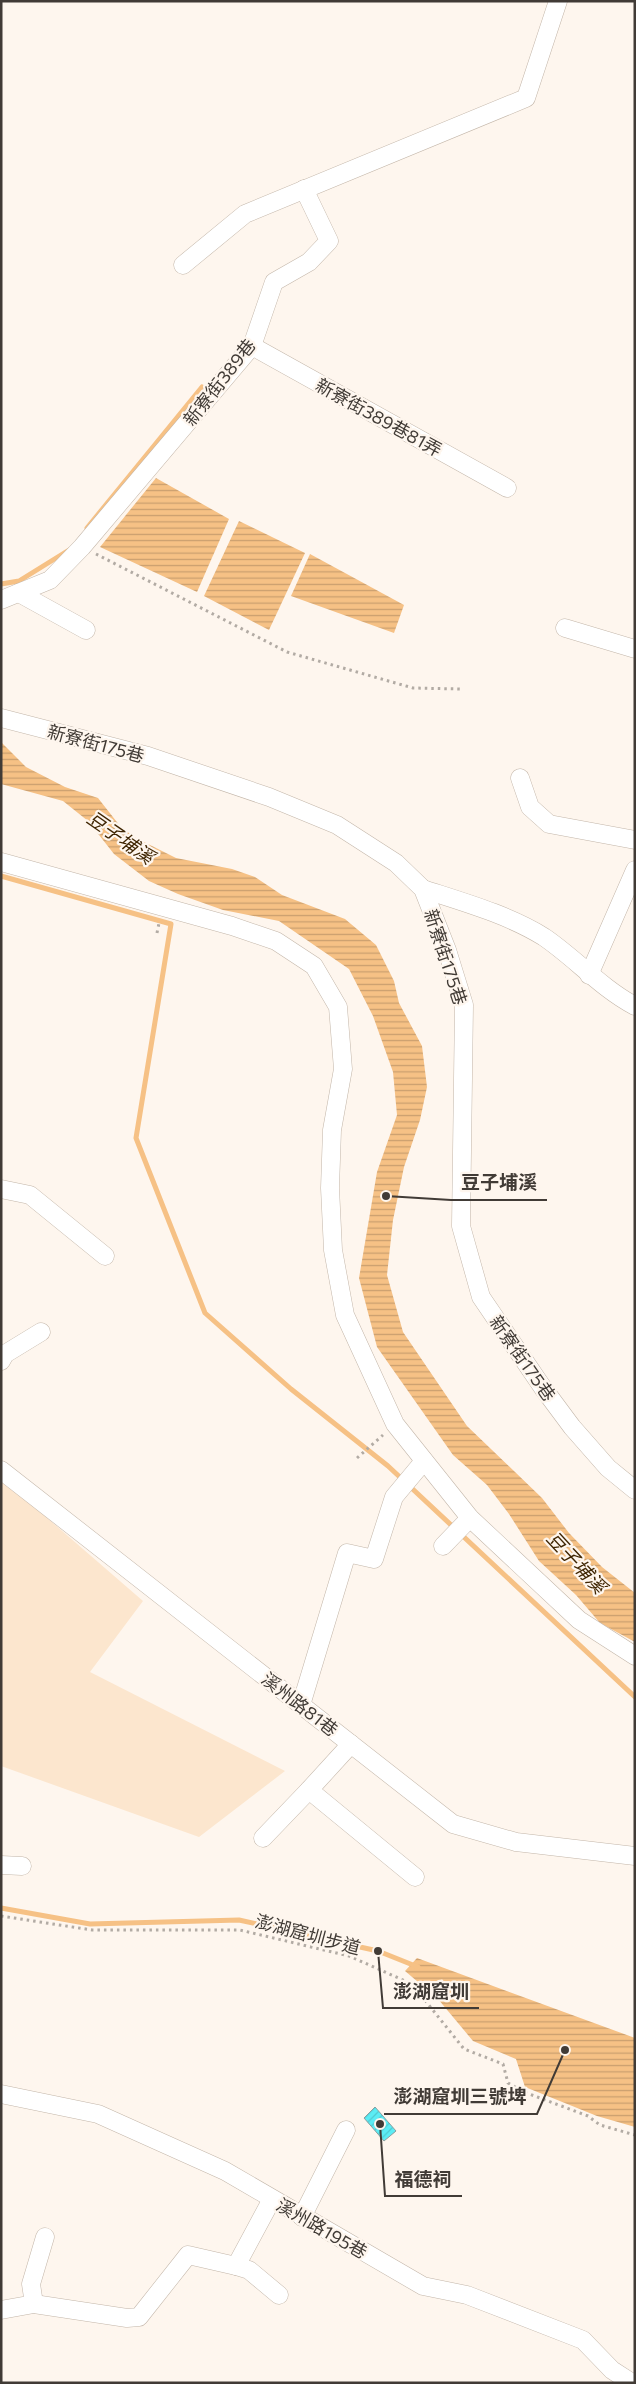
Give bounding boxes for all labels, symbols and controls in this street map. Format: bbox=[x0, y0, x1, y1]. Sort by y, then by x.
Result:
street label: 新寮街389巷 bbox=[178, 334, 260, 430]
street label: 新寮街389巷81弄 bbox=[312, 373, 446, 461]
street label: 新寮街175巷 bbox=[45, 719, 147, 767]
water label: 豆子埔溪 bbox=[83, 806, 161, 870]
street label: 新寮街175巷 bbox=[420, 906, 472, 1008]
callout: 豆子埔溪 bbox=[451, 1166, 547, 1200]
text: 豆子埔溪 bbox=[461, 1170, 537, 1193]
street label: 新寮街175巷 bbox=[485, 1311, 561, 1405]
water label: 豆子埔溪 bbox=[543, 1526, 613, 1600]
street label: 溪州路81巷 bbox=[258, 1667, 342, 1741]
street label: 澎湖窟圳步道 bbox=[253, 1909, 363, 1959]
callout: 澎湖窟圳 bbox=[383, 1974, 479, 2008]
text: 澎湖窟圳 bbox=[393, 1979, 469, 2002]
callout: 澎湖窟圳三號埤 bbox=[384, 2080, 537, 2114]
text: 澎湖窟圳三號埤 bbox=[393, 2084, 527, 2107]
callout: 福德祠 bbox=[385, 2162, 462, 2196]
text: 福德祠 bbox=[394, 2167, 452, 2190]
street label: 溪州路195巷 bbox=[273, 2193, 371, 2263]

